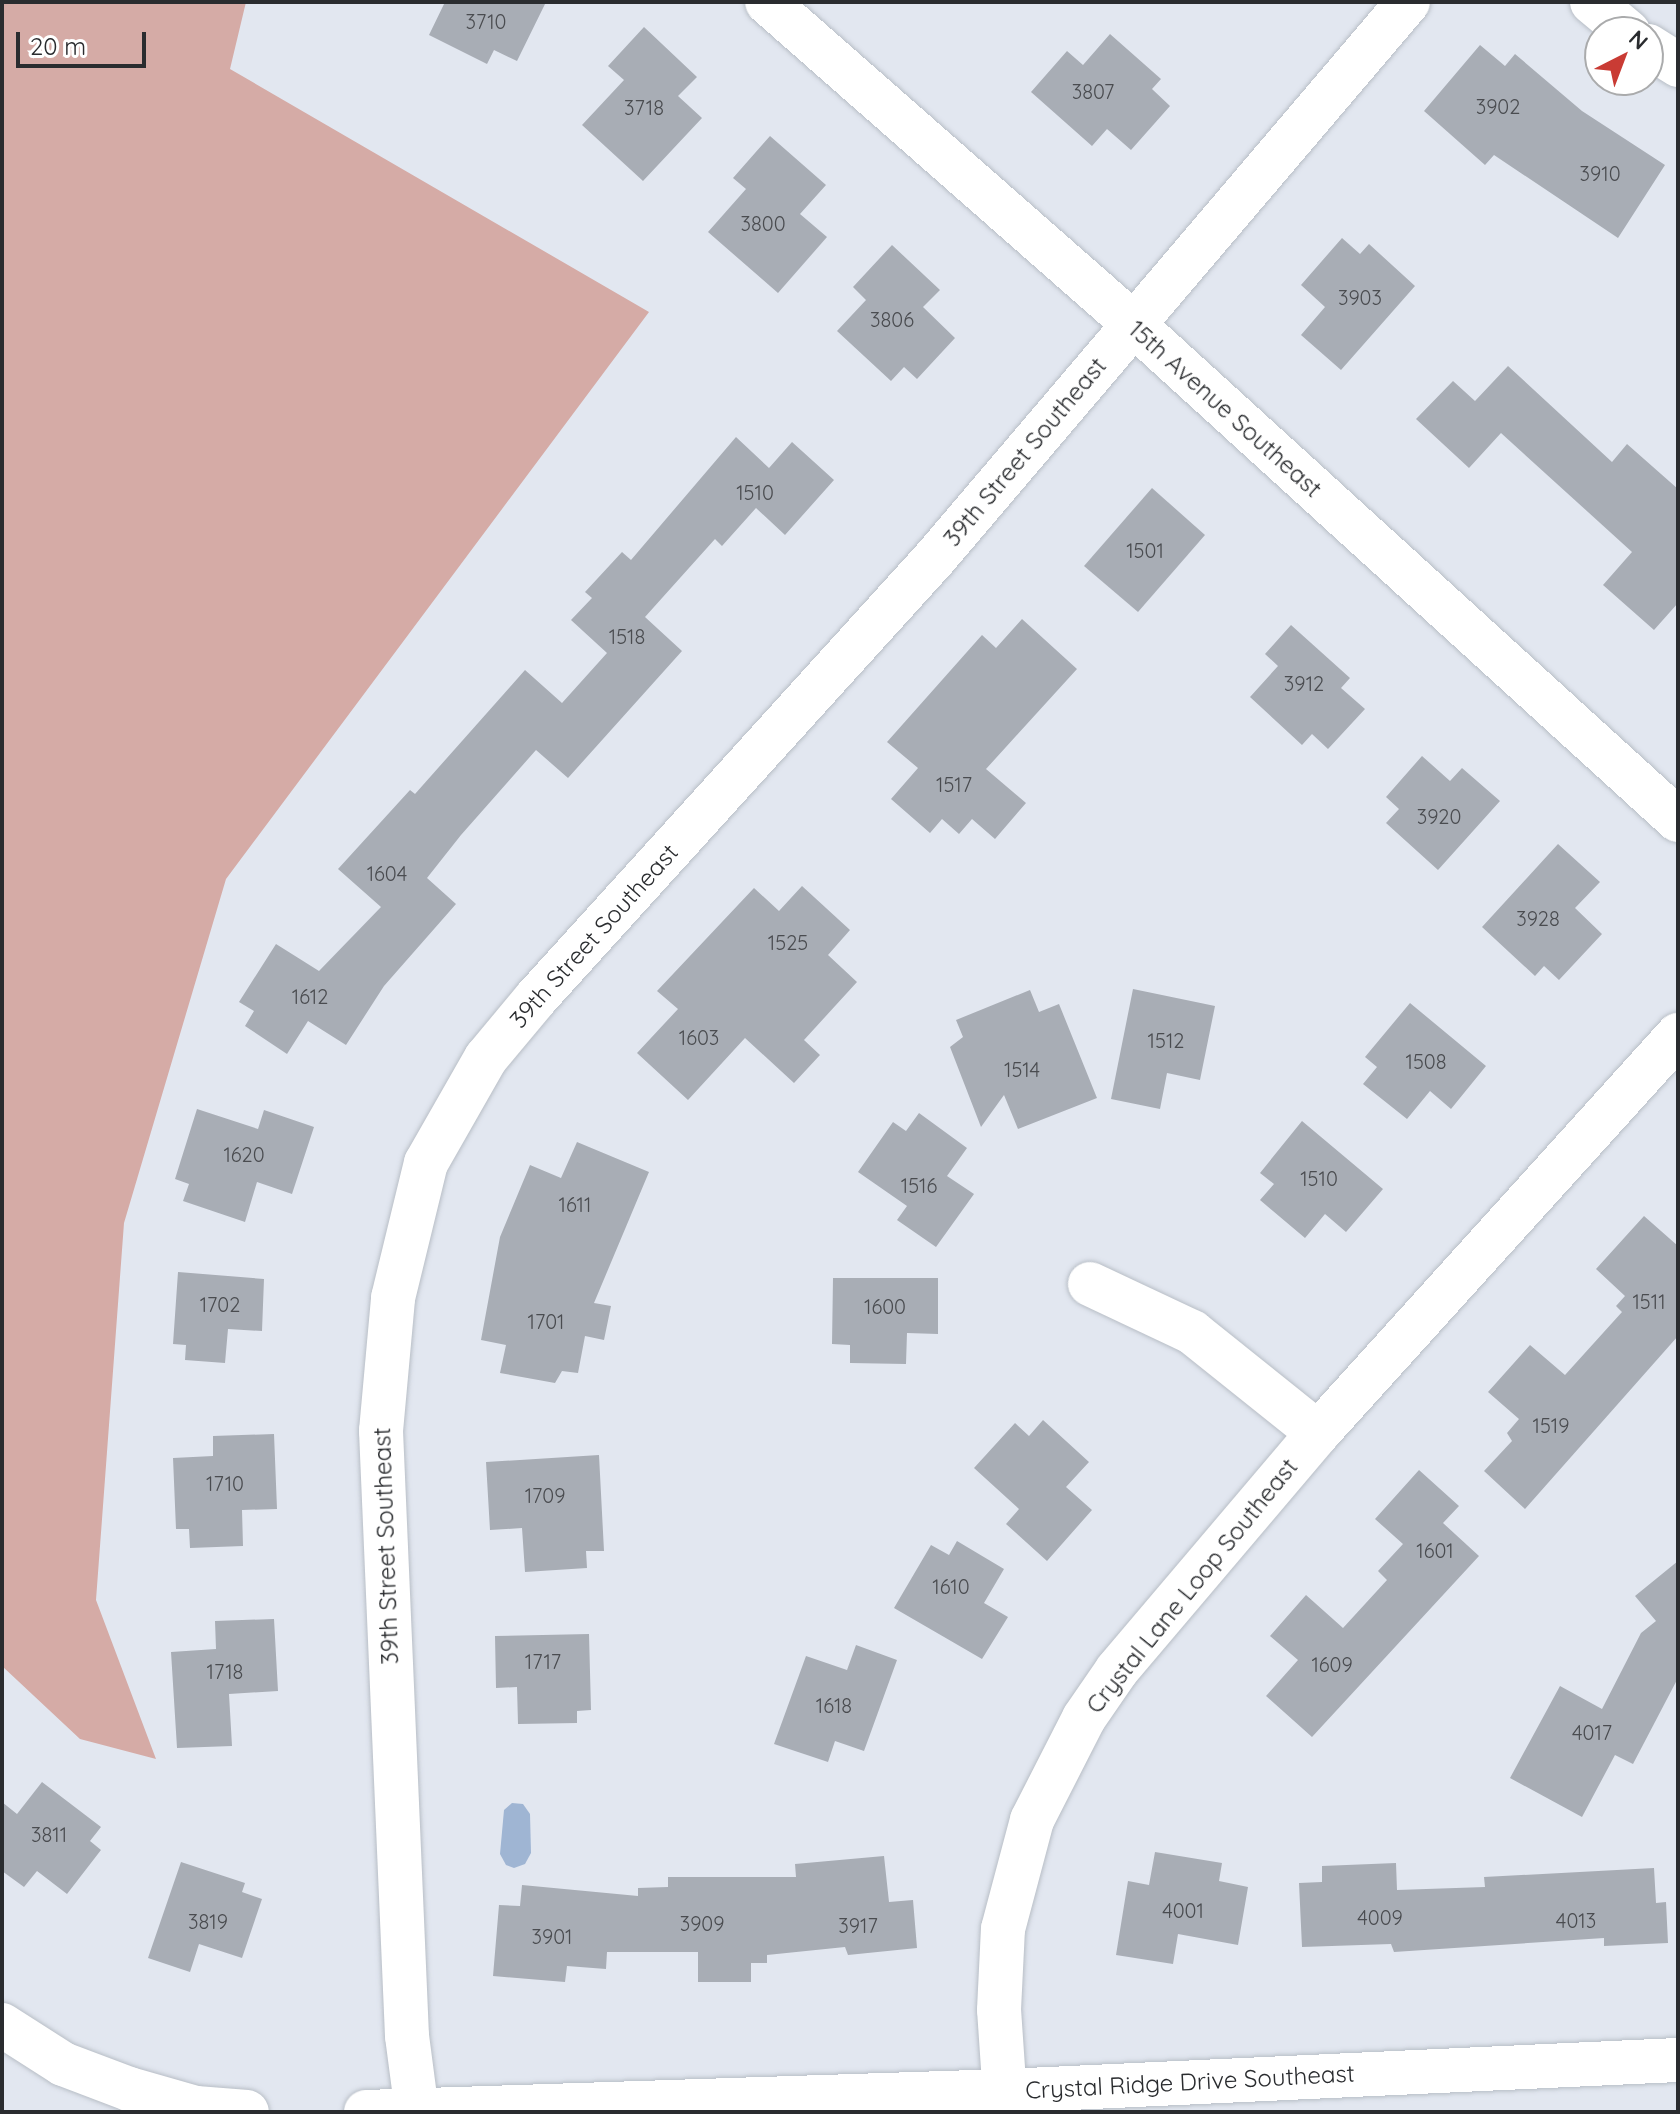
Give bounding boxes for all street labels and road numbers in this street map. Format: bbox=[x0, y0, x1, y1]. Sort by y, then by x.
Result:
street label: 15th Avenue Southeast bbox=[1123, 315, 1327, 503]
street label: 39th Street Southeast bbox=[938, 352, 1112, 552]
street label: 39th Street Southeast bbox=[504, 838, 684, 1034]
street label: 39th Street Southeast bbox=[367, 1427, 405, 1665]
street label: Crystal Lane Loop Southeast bbox=[1080, 1453, 1304, 1719]
street label: Crystal Ridge Drive Southeast bbox=[1024, 2059, 1356, 2105]

